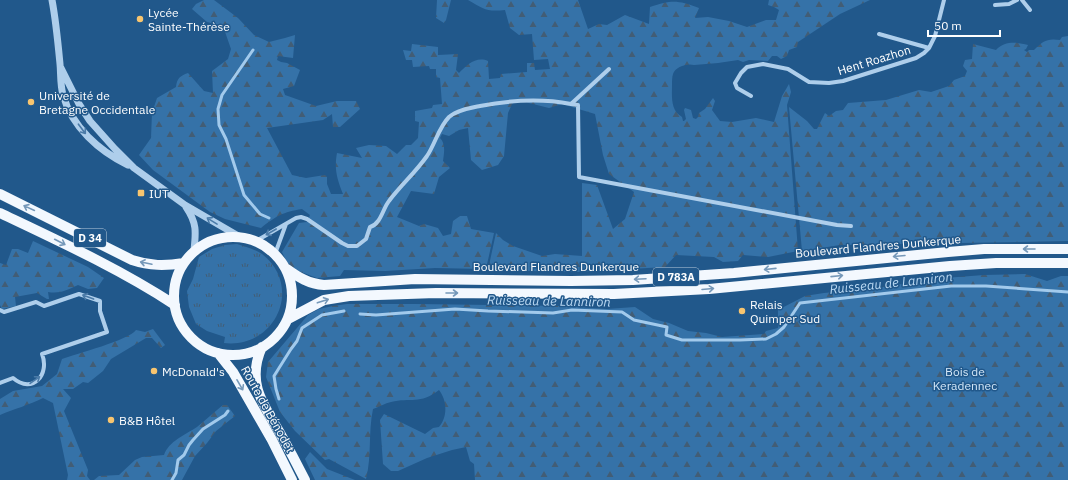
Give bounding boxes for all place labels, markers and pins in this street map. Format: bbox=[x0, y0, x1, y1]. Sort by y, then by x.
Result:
place label: Lycée Sainte-Thérèse bbox=[148, 5, 230, 34]
marker: Lycée Sainte-Thérèse bbox=[135, 14, 145, 24]
place label: Université de Bretagne Occidentale bbox=[39, 88, 156, 117]
marker: Université de Bretagne Occidentale bbox=[26, 97, 36, 107]
place label: IUT bbox=[149, 186, 169, 201]
marker: IUT bbox=[136, 188, 146, 198]
place label: Relais Quimper Sud bbox=[750, 297, 820, 326]
marker: Relais Quimper Sud bbox=[737, 306, 747, 316]
place label: McDonald's bbox=[162, 364, 225, 379]
marker: McDonald's bbox=[149, 366, 159, 376]
place label: B&B Hôtel bbox=[119, 413, 175, 428]
marker: B&B Hôtel bbox=[106, 415, 116, 425]

